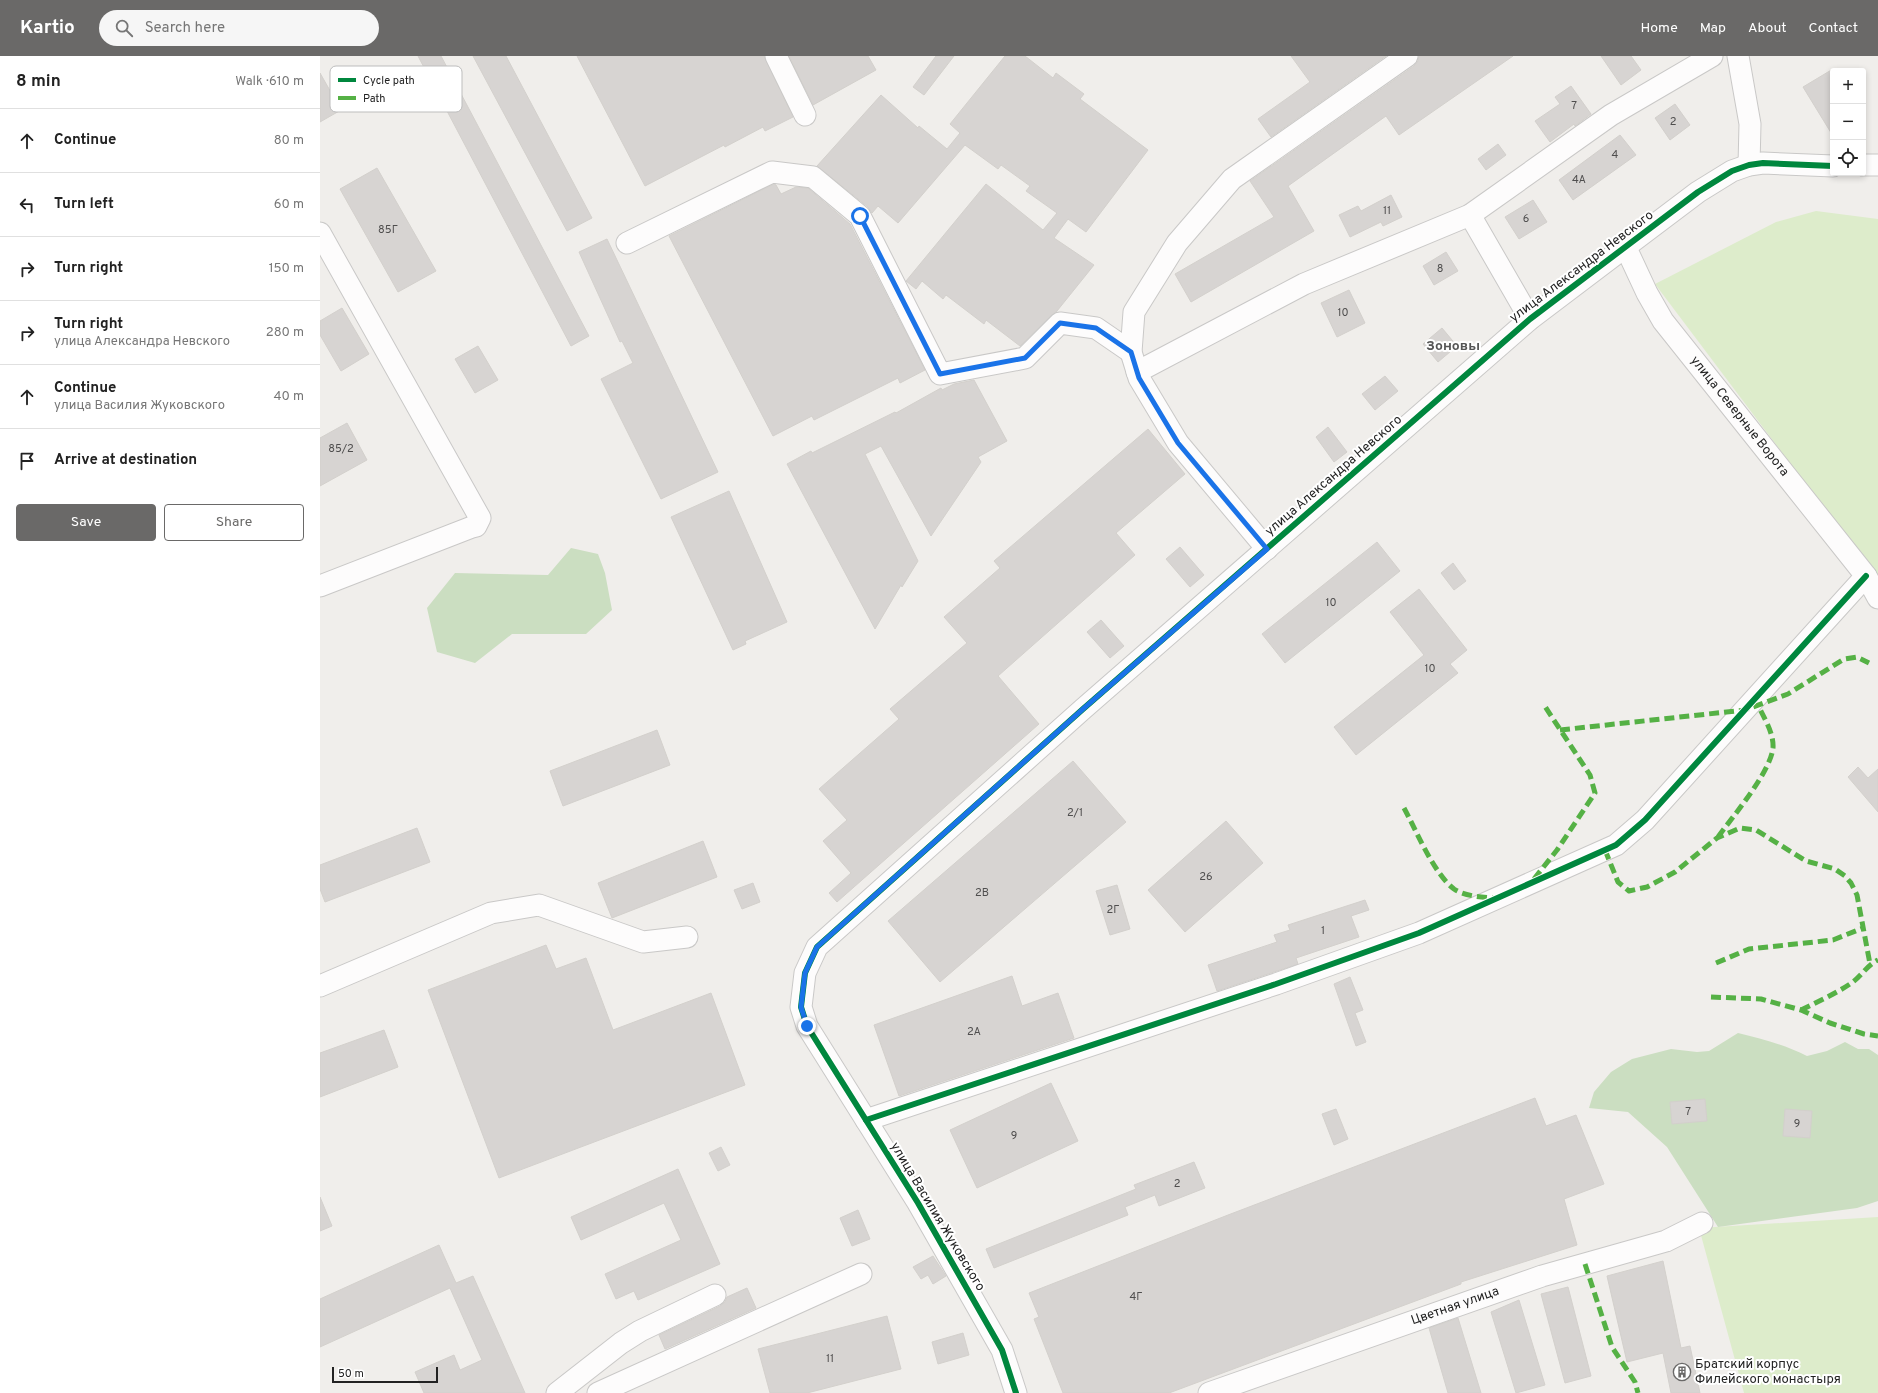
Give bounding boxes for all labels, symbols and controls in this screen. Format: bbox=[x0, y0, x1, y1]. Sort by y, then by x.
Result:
search box bbox=[99, 10, 379, 46]
text: Kartio bbox=[20, 16, 75, 40]
icon: search bbox=[113, 17, 135, 39]
text: Search here bbox=[145, 19, 225, 38]
text: Home bbox=[1641, 20, 1678, 37]
text: Map bbox=[1700, 20, 1726, 37]
text: About bbox=[1748, 20, 1787, 37]
text: Contact bbox=[1809, 20, 1858, 37]
legend bbox=[330, 66, 462, 112]
map controls bbox=[1830, 68, 1866, 176]
button: + bbox=[1830, 68, 1866, 104]
text: 8 min bbox=[16, 71, 61, 93]
text: Walk · 610 m bbox=[235, 74, 304, 90]
text: Cycle path bbox=[363, 74, 415, 88]
text: Path bbox=[363, 92, 385, 106]
house number: 7 bbox=[1571, 99, 1577, 113]
button: − bbox=[1830, 104, 1866, 140]
house number: 2 bbox=[1670, 115, 1676, 129]
icon: ahead bbox=[16, 130, 38, 152]
text: Continue bbox=[54, 131, 116, 150]
text: 80 m bbox=[274, 133, 304, 149]
button: locate bbox=[1830, 140, 1866, 176]
house number: 4 bbox=[1612, 148, 1619, 162]
house number: 4А bbox=[1572, 173, 1586, 187]
icon: left bbox=[16, 194, 38, 216]
text: Turn left bbox=[54, 195, 114, 214]
text: 60 m bbox=[274, 197, 304, 213]
house number: 11 bbox=[1383, 204, 1391, 218]
route start bbox=[851, 207, 869, 225]
street label: улица Александра Невского bbox=[1507, 208, 1657, 326]
house number: 6 bbox=[1523, 212, 1529, 226]
house number: 85Г bbox=[378, 223, 398, 237]
icon: right bbox=[16, 258, 38, 280]
text: Turn right bbox=[54, 259, 123, 278]
text: 150 m bbox=[269, 261, 304, 277]
house number: 8 bbox=[1437, 262, 1443, 276]
house number: 10 bbox=[1337, 306, 1349, 320]
text: Turn right bbox=[54, 315, 123, 334]
icon: right bbox=[16, 322, 38, 344]
text: 280 m bbox=[266, 325, 304, 341]
text: улица Александра Невского bbox=[54, 334, 230, 350]
district label: Зоновы bbox=[1426, 338, 1480, 355]
street label: улица Северные Ворота bbox=[1686, 353, 1792, 480]
text: Continue bbox=[54, 379, 116, 398]
icon: ahead bbox=[16, 386, 38, 408]
text: 40 m bbox=[274, 389, 304, 405]
text: улица Василия Жуковского bbox=[54, 398, 225, 414]
street label: улица Александра Невского bbox=[1262, 412, 1406, 540]
house number: 85/2 bbox=[328, 442, 354, 456]
icon: arrive bbox=[16, 450, 38, 472]
text: Arrive at destination bbox=[54, 451, 197, 470]
button: Save bbox=[16, 504, 156, 541]
button: Share bbox=[164, 504, 304, 541]
house number: 10 bbox=[1325, 596, 1337, 610]
house number: 10 bbox=[1424, 662, 1436, 676]
house number: 2/1 bbox=[1067, 806, 1083, 820]
house number: 26 bbox=[1199, 870, 1213, 884]
house number: 2В bbox=[975, 886, 989, 900]
house number: 2Г bbox=[1106, 903, 1120, 917]
house number: 1 bbox=[1321, 924, 1325, 938]
route end bbox=[798, 1017, 816, 1035]
house number: 2А bbox=[967, 1025, 981, 1039]
house number: 7 bbox=[1685, 1105, 1691, 1119]
house number: 9 bbox=[1794, 1117, 1800, 1131]
house number: 9 bbox=[1011, 1129, 1017, 1143]
street label: улица Василия Жуковского bbox=[886, 1140, 988, 1294]
house number: 2 bbox=[1174, 1177, 1180, 1191]
street label: Цветная улица bbox=[1409, 1284, 1501, 1329]
house number: 4Г bbox=[1129, 1290, 1143, 1304]
house number: 11 bbox=[826, 1352, 834, 1366]
place label: Братский корпус Филейского монастыря bbox=[1695, 1357, 1841, 1388]
building icon: Братский корпус Филейского монастыря bbox=[1672, 1362, 1692, 1382]
scale bar bbox=[332, 1365, 438, 1384]
text: 50 m bbox=[338, 1367, 364, 1381]

